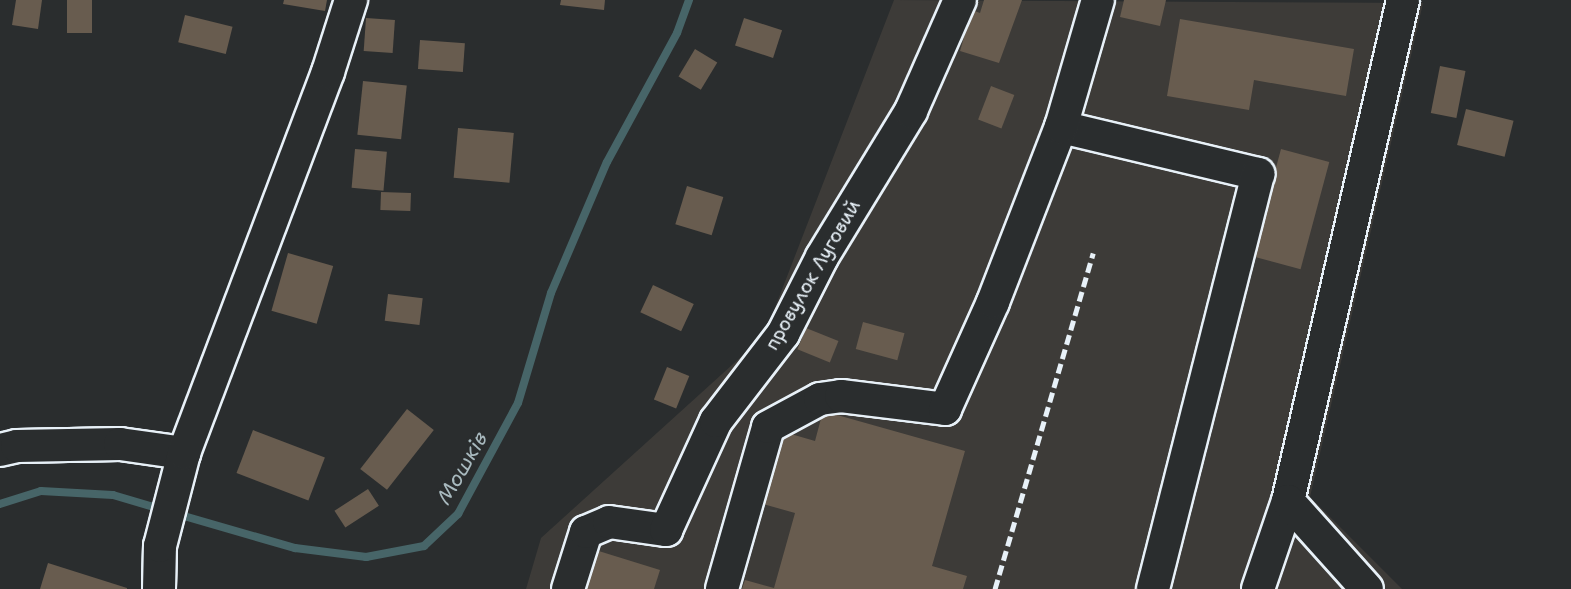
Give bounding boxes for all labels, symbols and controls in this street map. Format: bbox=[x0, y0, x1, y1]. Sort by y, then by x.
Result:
street label: провулок Луговий bbox=[761, 196, 865, 354]
water label: Мошків bbox=[431, 427, 493, 509]

